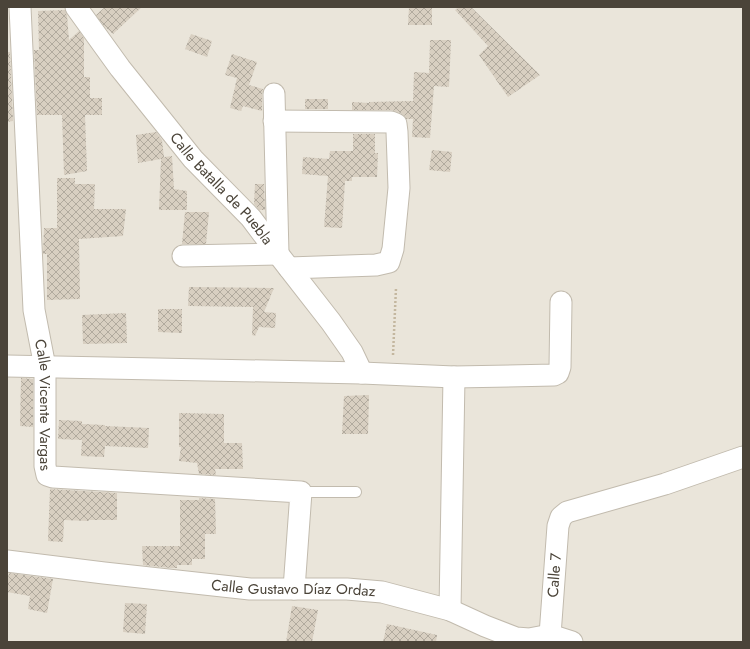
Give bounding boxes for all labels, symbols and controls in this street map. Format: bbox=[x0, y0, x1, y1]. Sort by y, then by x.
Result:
street label: Calle Batalla de Puebla bbox=[165, 128, 278, 249]
street label: Calle Vicente Vargas bbox=[29, 337, 57, 473]
street label: Calle 7 bbox=[542, 552, 567, 598]
street label: Calle Gustavo Díaz Ordaz bbox=[210, 574, 377, 602]

